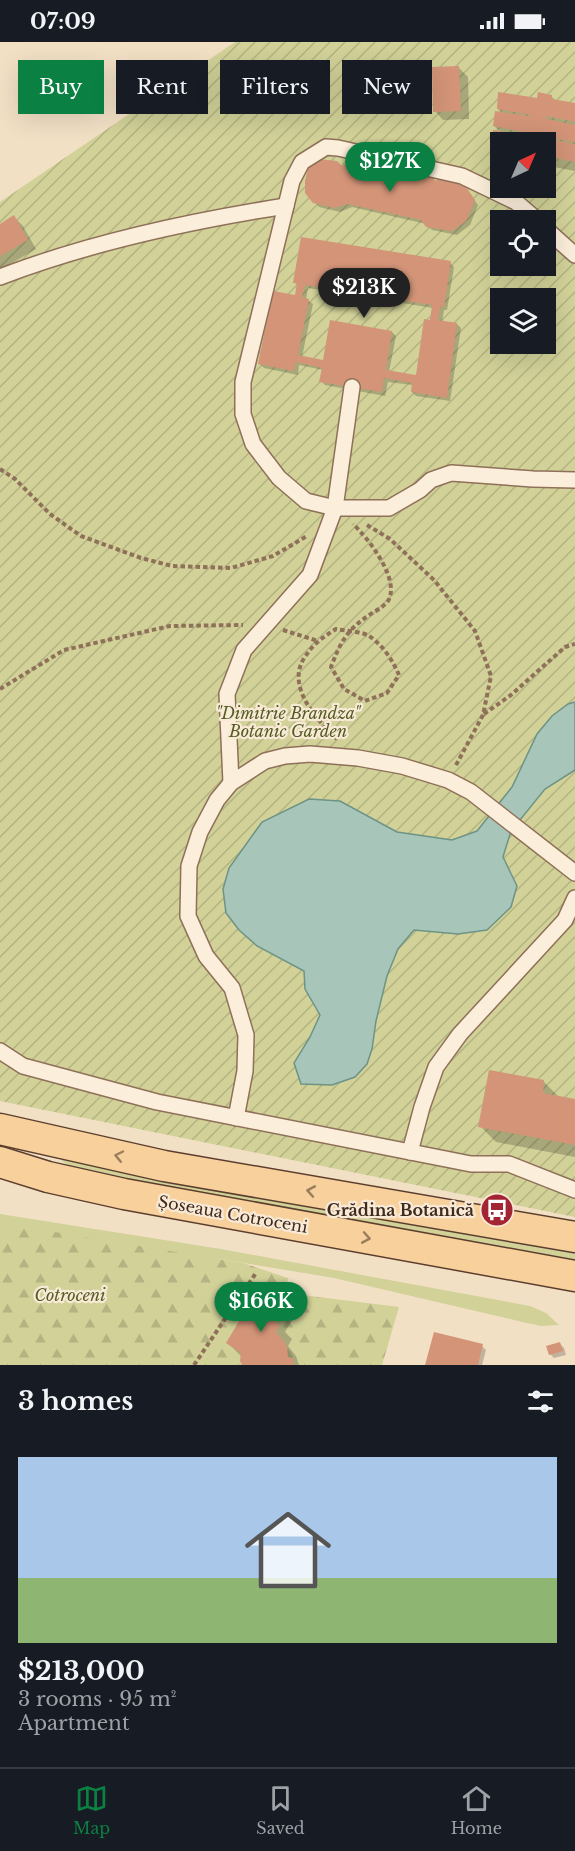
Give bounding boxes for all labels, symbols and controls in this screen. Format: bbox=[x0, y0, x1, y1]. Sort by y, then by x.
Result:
text: 07:09 bbox=[30, 8, 96, 35]
chip: Buy bbox=[18, 60, 104, 114]
chip: Rent bbox=[116, 60, 208, 114]
chip: Filters bbox=[220, 60, 330, 114]
chip: New bbox=[342, 60, 432, 114]
north arrow bbox=[490, 132, 556, 198]
map controls bbox=[490, 132, 556, 354]
pin: $127K bbox=[348, 142, 432, 193]
text: $127K bbox=[359, 149, 421, 173]
button: locate bbox=[490, 210, 556, 276]
pin: $213K bbox=[322, 268, 406, 319]
text: $213K bbox=[332, 275, 396, 299]
button: layers bbox=[490, 288, 556, 354]
park label: "Dimitrie Brandza" Botanic Garden bbox=[216, 703, 362, 741]
one-way arrow bbox=[114, 1150, 124, 1163]
one-way arrow bbox=[306, 1185, 316, 1198]
street label: Șoseaua Cotroceni bbox=[156, 1191, 310, 1238]
bus stop icon: Grădina Botanică bbox=[479, 1192, 515, 1228]
place label: Grădina Botanică bbox=[327, 1200, 474, 1220]
one-way arrow bbox=[360, 1231, 370, 1244]
pin: $166K bbox=[219, 1282, 303, 1333]
park label: Cotroceni bbox=[34, 1285, 106, 1305]
text: $166K bbox=[229, 1289, 294, 1313]
text: 3 homes bbox=[18, 1385, 133, 1417]
icon: filters bbox=[524, 1385, 557, 1418]
icon: home bbox=[234, 1496, 342, 1604]
text: $213,000 bbox=[18, 1655, 145, 1687]
text: 3 rooms · 95 m² bbox=[18, 1687, 176, 1711]
text: Apartment bbox=[18, 1711, 129, 1735]
tab: Map bbox=[73, 1782, 110, 1838]
tab: Saved bbox=[256, 1782, 305, 1838]
tab: Home bbox=[451, 1782, 502, 1838]

